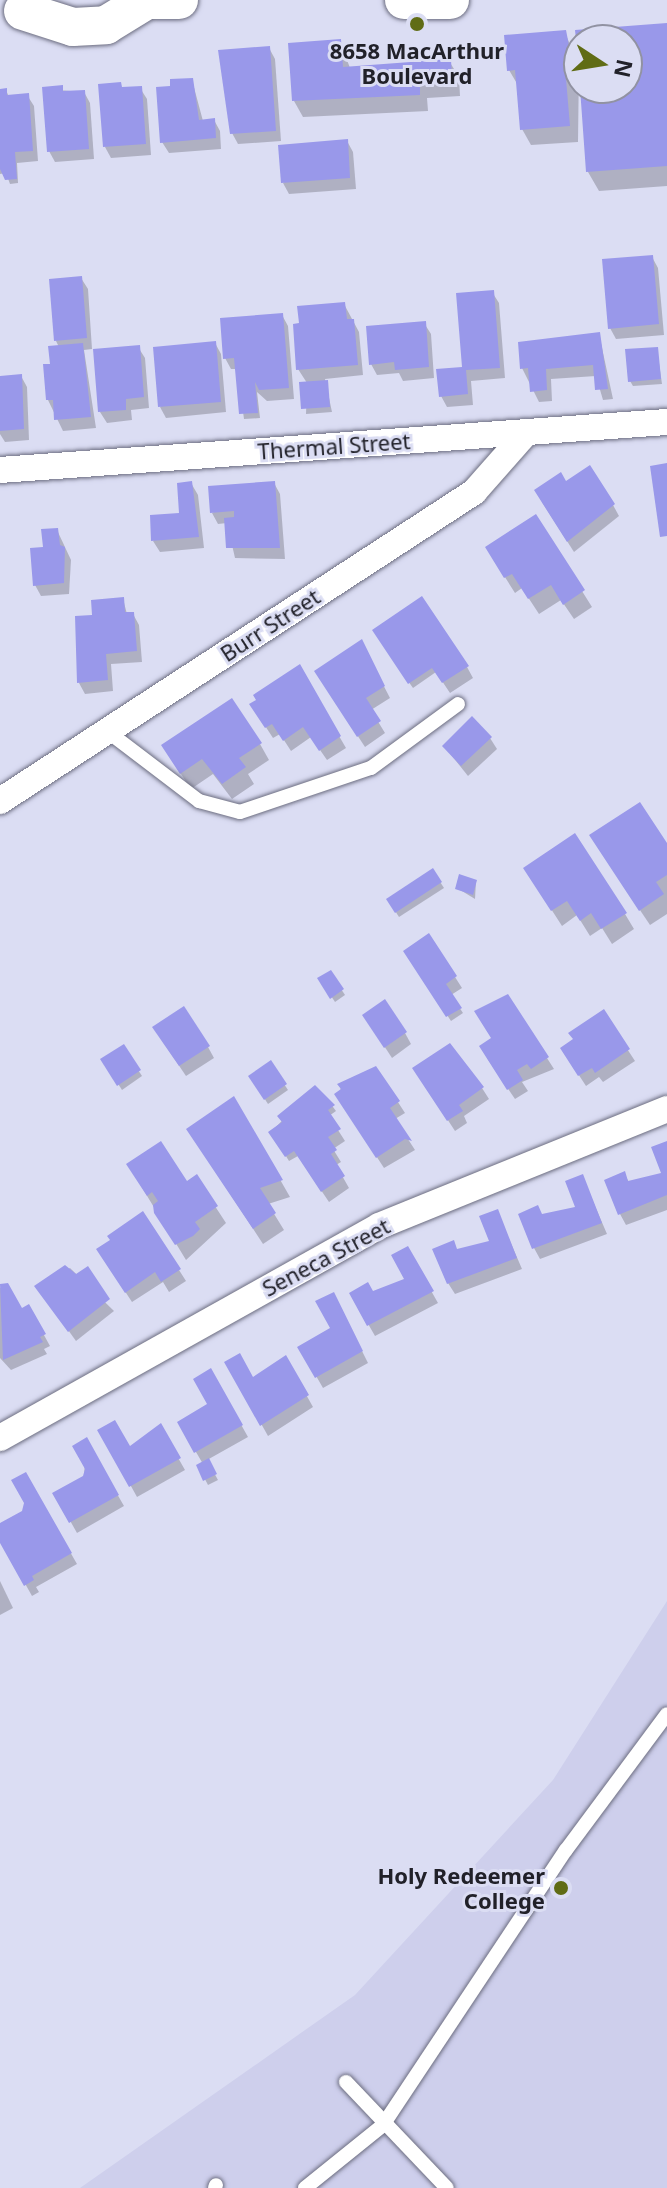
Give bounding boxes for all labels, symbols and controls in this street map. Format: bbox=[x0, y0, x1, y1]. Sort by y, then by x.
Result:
marker: 8658 MacArthur Boulevard bbox=[408, 15, 426, 33]
north arrow bbox=[563, 24, 643, 104]
place label: 8658 MacArthur Boulevard bbox=[330, 37, 504, 88]
text: N bbox=[608, 57, 641, 80]
street label: Thermal Street bbox=[257, 427, 411, 465]
street label: Burr Street bbox=[215, 583, 325, 667]
street label: Seneca Street bbox=[258, 1212, 394, 1302]
place label: Holy Redeemer College bbox=[377, 1862, 545, 1914]
marker: Holy Redeemer College bbox=[552, 1879, 570, 1897]

